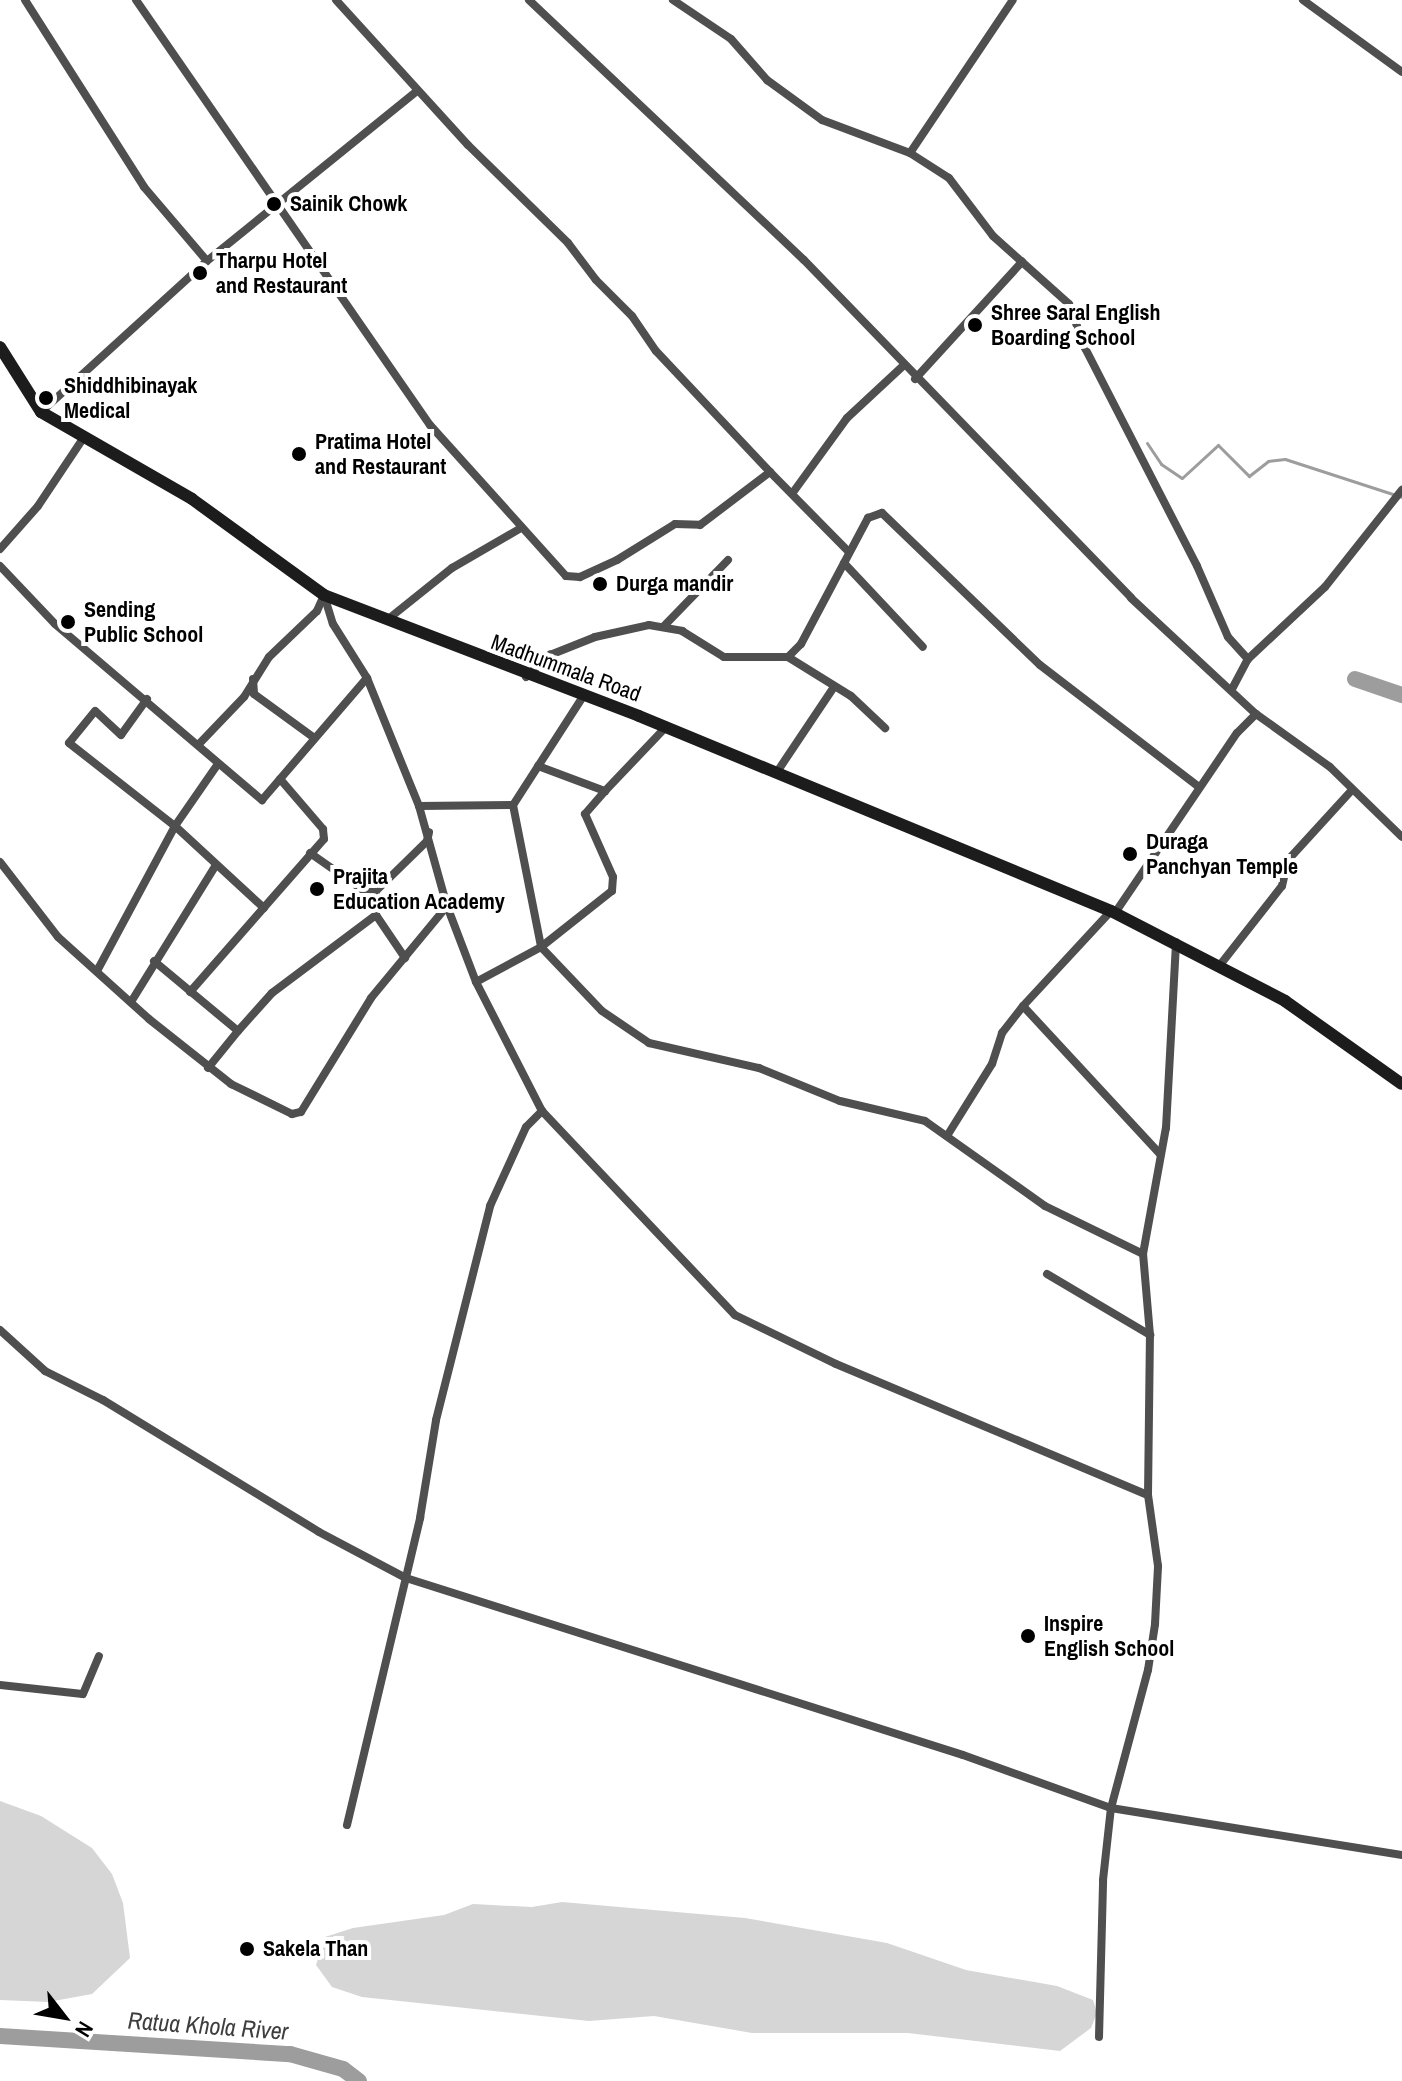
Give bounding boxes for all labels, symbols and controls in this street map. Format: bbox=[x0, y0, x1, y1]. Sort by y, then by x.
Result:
place label: Sainik Chowk bbox=[290, 191, 407, 217]
marker: Sainik Chowk bbox=[265, 195, 283, 213]
place label: Tharpu Hotel and Restaurant bbox=[216, 247, 347, 298]
marker: Tharpu Hotel and Restaurant bbox=[191, 264, 209, 282]
place label: Shree Saral English Boarding School bbox=[991, 299, 1160, 350]
marker: Shree Saral English Boarding School bbox=[966, 316, 984, 334]
place label: Shiddhibinayak Medical bbox=[64, 372, 197, 424]
marker: Shiddhibinayak Medical bbox=[35, 387, 57, 409]
place label: Pratima Hotel and Restaurant bbox=[315, 428, 446, 480]
marker: Pratima Hotel and Restaurant bbox=[290, 445, 308, 463]
place label: Durga mandir bbox=[616, 571, 733, 597]
marker: Durga mandir bbox=[591, 575, 609, 593]
place label: Sending Public School bbox=[84, 596, 203, 648]
marker: Sending Public School bbox=[59, 613, 77, 631]
street label: Madhummala Road bbox=[488, 629, 644, 707]
place label: Duraga Panchyan Temple bbox=[1146, 828, 1298, 880]
marker: Duraga Panchyan Temple bbox=[1121, 845, 1139, 863]
place label: Prajita Education Academy bbox=[333, 863, 505, 914]
marker: Prajita Education Academy bbox=[308, 880, 326, 898]
place label: Inspire English School bbox=[1044, 1610, 1174, 1662]
marker: Inspire English School bbox=[1019, 1627, 1037, 1645]
place label: Sakela Than bbox=[263, 1936, 368, 1962]
marker: Sakela Than bbox=[238, 1940, 256, 1958]
north arrow bbox=[24, 1977, 104, 2057]
water label: Ratua Khola River bbox=[127, 2006, 289, 2046]
text: N bbox=[68, 2016, 101, 2043]

